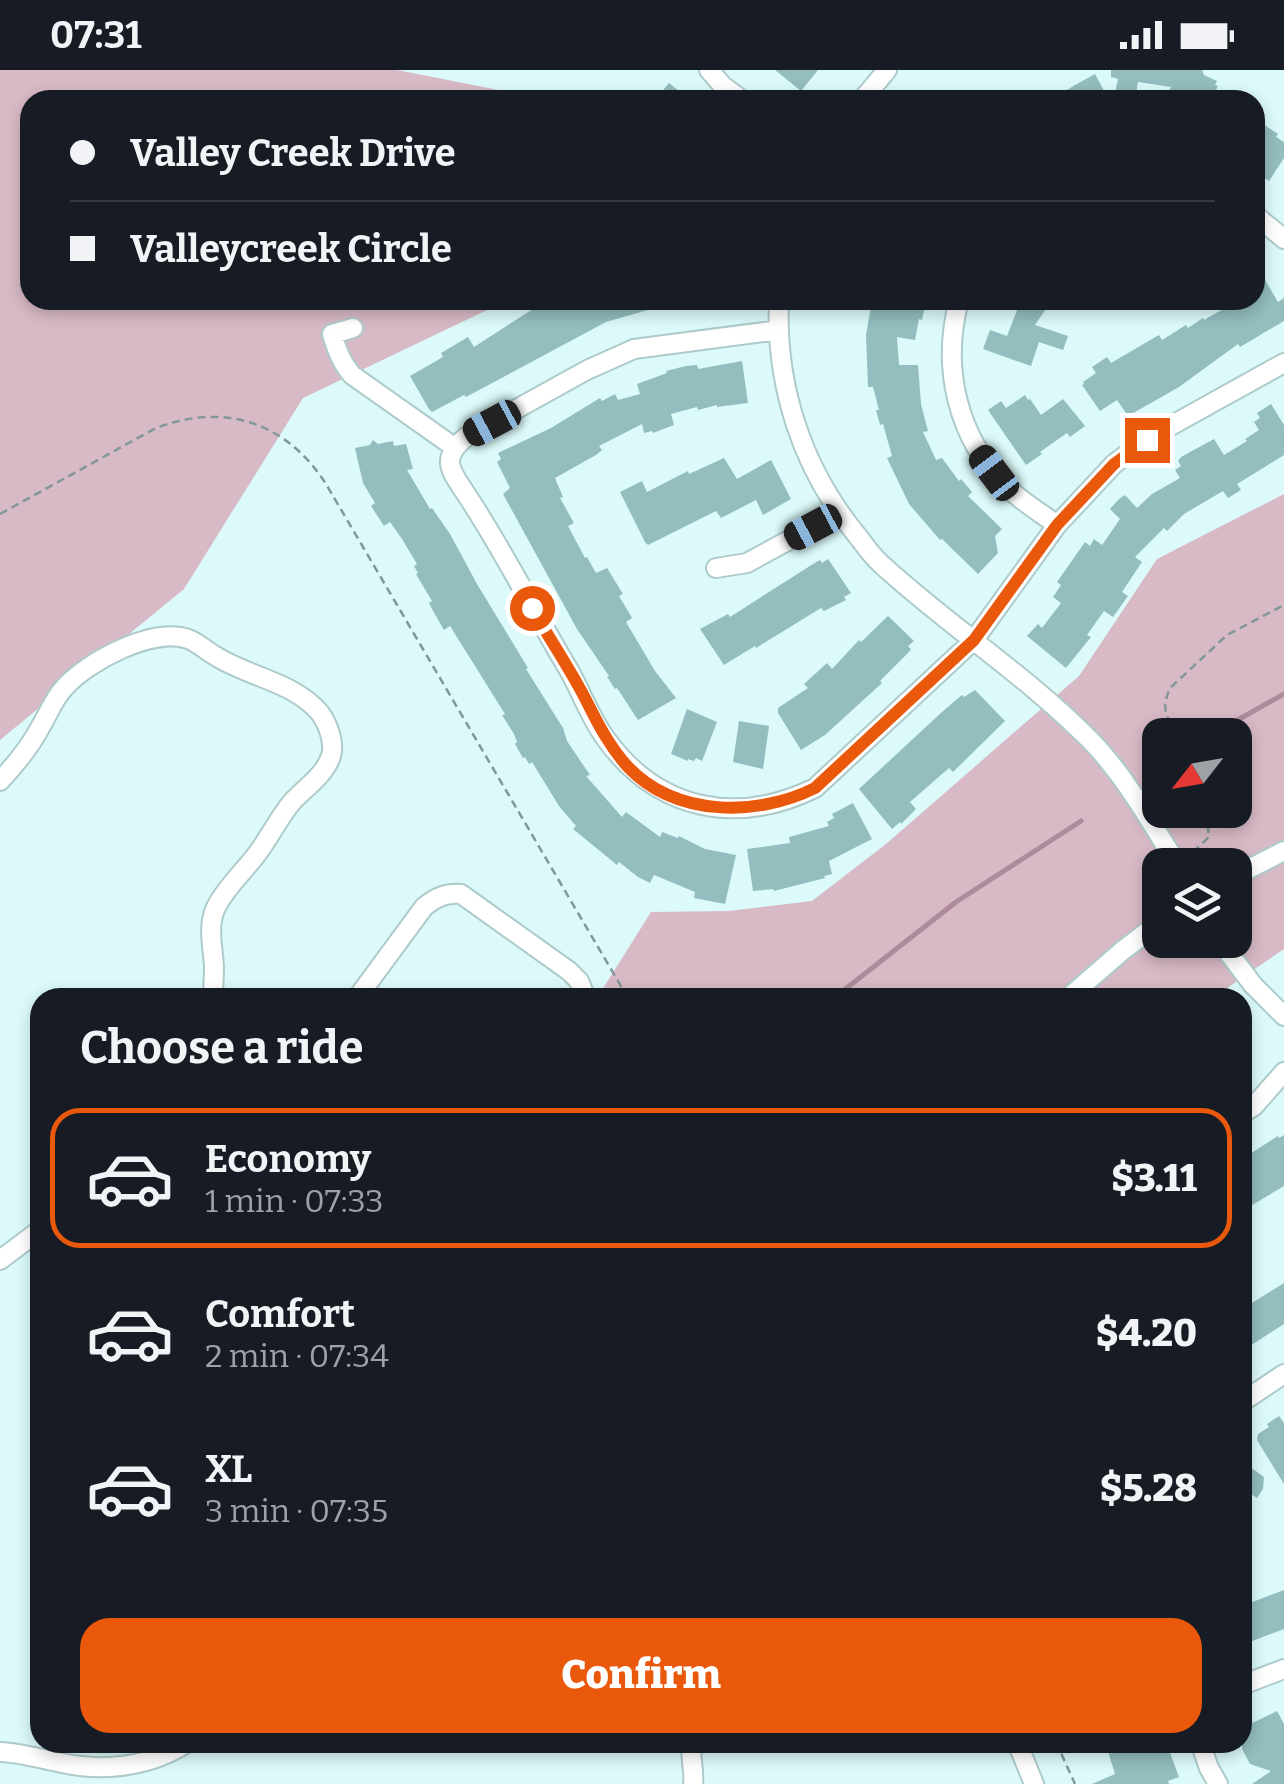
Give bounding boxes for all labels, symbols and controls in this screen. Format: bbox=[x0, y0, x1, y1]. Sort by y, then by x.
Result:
text: 07:31 bbox=[50, 12, 142, 58]
text: Valley Creek Drive bbox=[130, 130, 456, 176]
text: Valleycreek Circle bbox=[130, 226, 452, 272]
car bbox=[458, 396, 526, 450]
route end bbox=[1125, 418, 1170, 463]
car bbox=[964, 440, 1024, 506]
car bbox=[779, 500, 847, 554]
route start bbox=[510, 586, 555, 631]
north arrow bbox=[1142, 718, 1252, 828]
map controls bbox=[1142, 718, 1252, 958]
button: layers bbox=[1142, 848, 1252, 958]
text: Choose a ride bbox=[80, 1021, 363, 1075]
icon: car bbox=[85, 1133, 175, 1223]
text: Economy bbox=[205, 1136, 371, 1182]
text: $3.11 bbox=[1111, 1155, 1197, 1201]
text: 1 min · 07:33 bbox=[205, 1182, 384, 1220]
icon: car bbox=[85, 1288, 175, 1378]
text: Comfort bbox=[205, 1291, 355, 1337]
text: $4.20 bbox=[1096, 1310, 1197, 1356]
text: 2 min · 07:34 bbox=[205, 1337, 389, 1375]
icon: car bbox=[85, 1443, 175, 1533]
text: XL bbox=[205, 1446, 252, 1492]
text: $5.28 bbox=[1100, 1465, 1197, 1511]
text: 3 min · 07:35 bbox=[205, 1492, 388, 1530]
button: Confirm bbox=[80, 1618, 1202, 1733]

